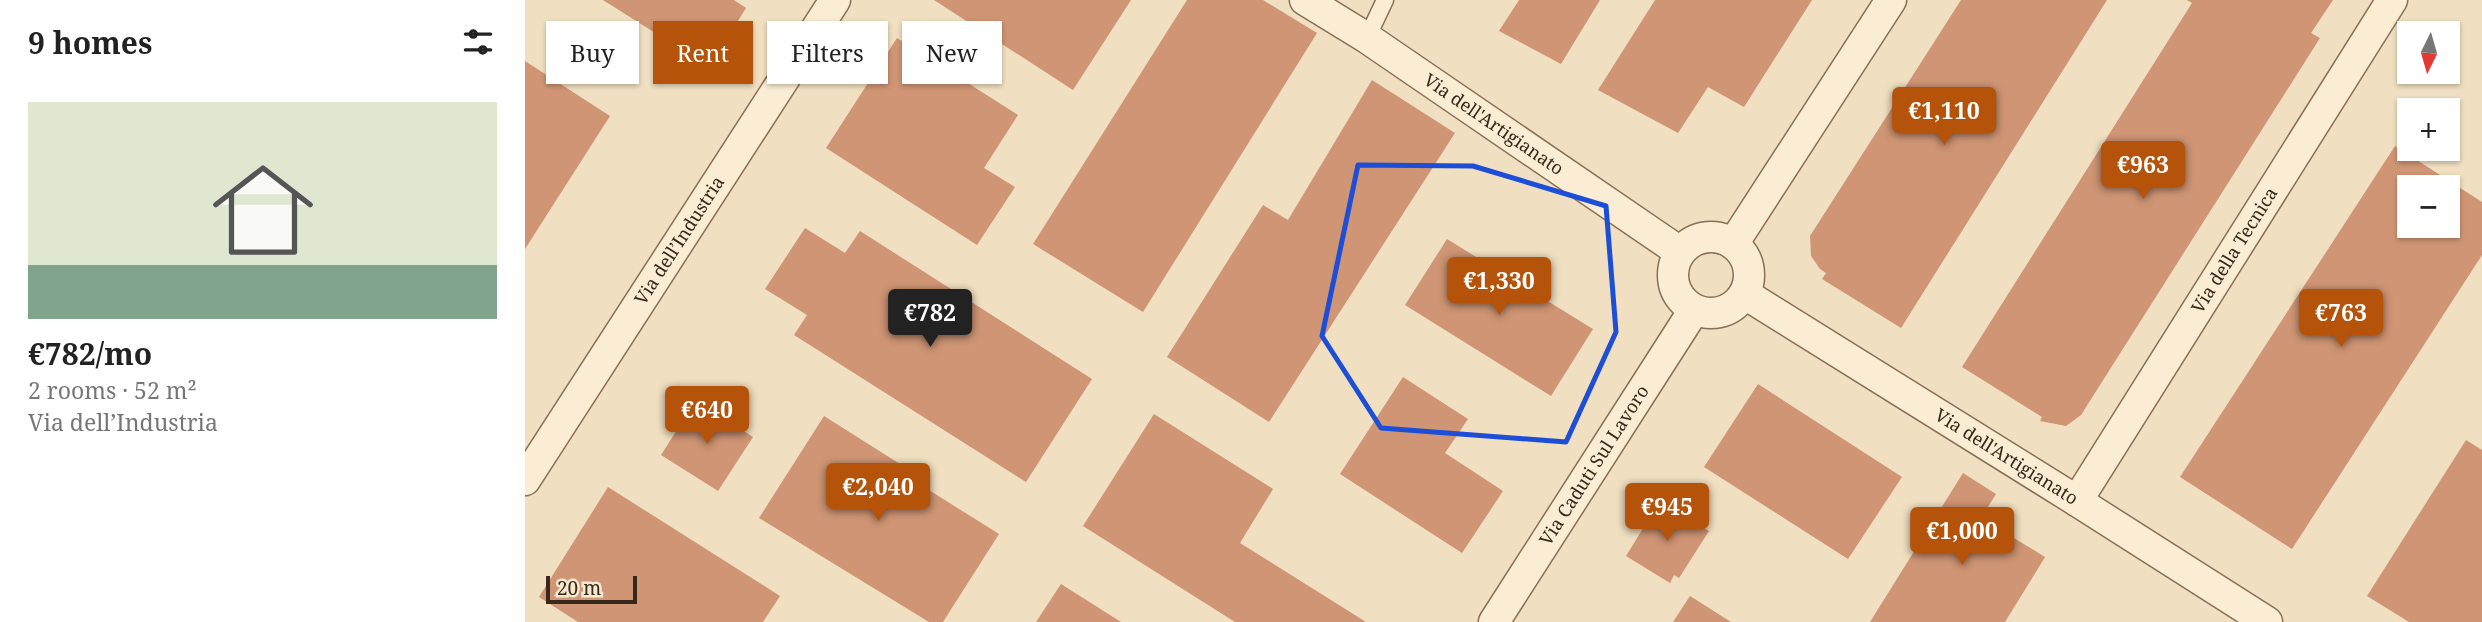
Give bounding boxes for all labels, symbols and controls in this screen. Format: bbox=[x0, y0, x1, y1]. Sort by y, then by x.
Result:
chip: Buy bbox=[546, 21, 639, 84]
chip: Rent bbox=[653, 21, 753, 84]
chip: Filters bbox=[767, 21, 888, 84]
chip: New bbox=[902, 21, 1002, 84]
north arrow bbox=[2397, 21, 2461, 84]
map controls bbox=[2397, 21, 2460, 238]
text: 9 homes bbox=[28, 22, 152, 63]
icon: filters bbox=[459, 23, 497, 61]
street label: Via dell'Artigianato bbox=[1419, 67, 1569, 180]
pin: €1,110 bbox=[1887, 88, 2001, 147]
text: €1,110 bbox=[1908, 94, 1980, 126]
button: + bbox=[2397, 98, 2460, 161]
pin: €963 bbox=[2102, 142, 2184, 201]
icon: home bbox=[200, 147, 326, 273]
text: €963 bbox=[2117, 148, 2169, 180]
street label: Via dell’Industria bbox=[628, 171, 729, 309]
button: − bbox=[2397, 175, 2460, 238]
street label: Via della Tecnica bbox=[2185, 182, 2282, 317]
pin: €1,330 bbox=[1442, 258, 1556, 317]
text: €1,330 bbox=[1463, 264, 1535, 296]
pin: €782 bbox=[889, 290, 971, 349]
pin: €763 bbox=[2300, 290, 2382, 349]
text: €782 bbox=[904, 296, 956, 328]
text: €763 bbox=[2315, 296, 2367, 328]
text: €782/mo bbox=[28, 333, 152, 374]
text: 2 rooms · 52 m² bbox=[28, 374, 197, 406]
street label: Via Caduti Sul Lavoro bbox=[1533, 380, 1654, 550]
pin: €640 bbox=[666, 386, 748, 446]
text: €640 bbox=[681, 393, 733, 425]
street label: Via dell'Artigianato bbox=[1931, 402, 2083, 510]
text: Via dell’Industria bbox=[28, 406, 218, 438]
pin: €2,040 bbox=[821, 463, 935, 523]
text: €2,040 bbox=[842, 470, 914, 502]
pin: €945 bbox=[1626, 484, 1708, 543]
text: €945 bbox=[1641, 490, 1693, 522]
pin: €1,000 bbox=[1905, 508, 2019, 567]
text: €1,000 bbox=[1926, 514, 1998, 546]
scale bar bbox=[546, 573, 637, 605]
text: 20 m bbox=[557, 575, 601, 601]

